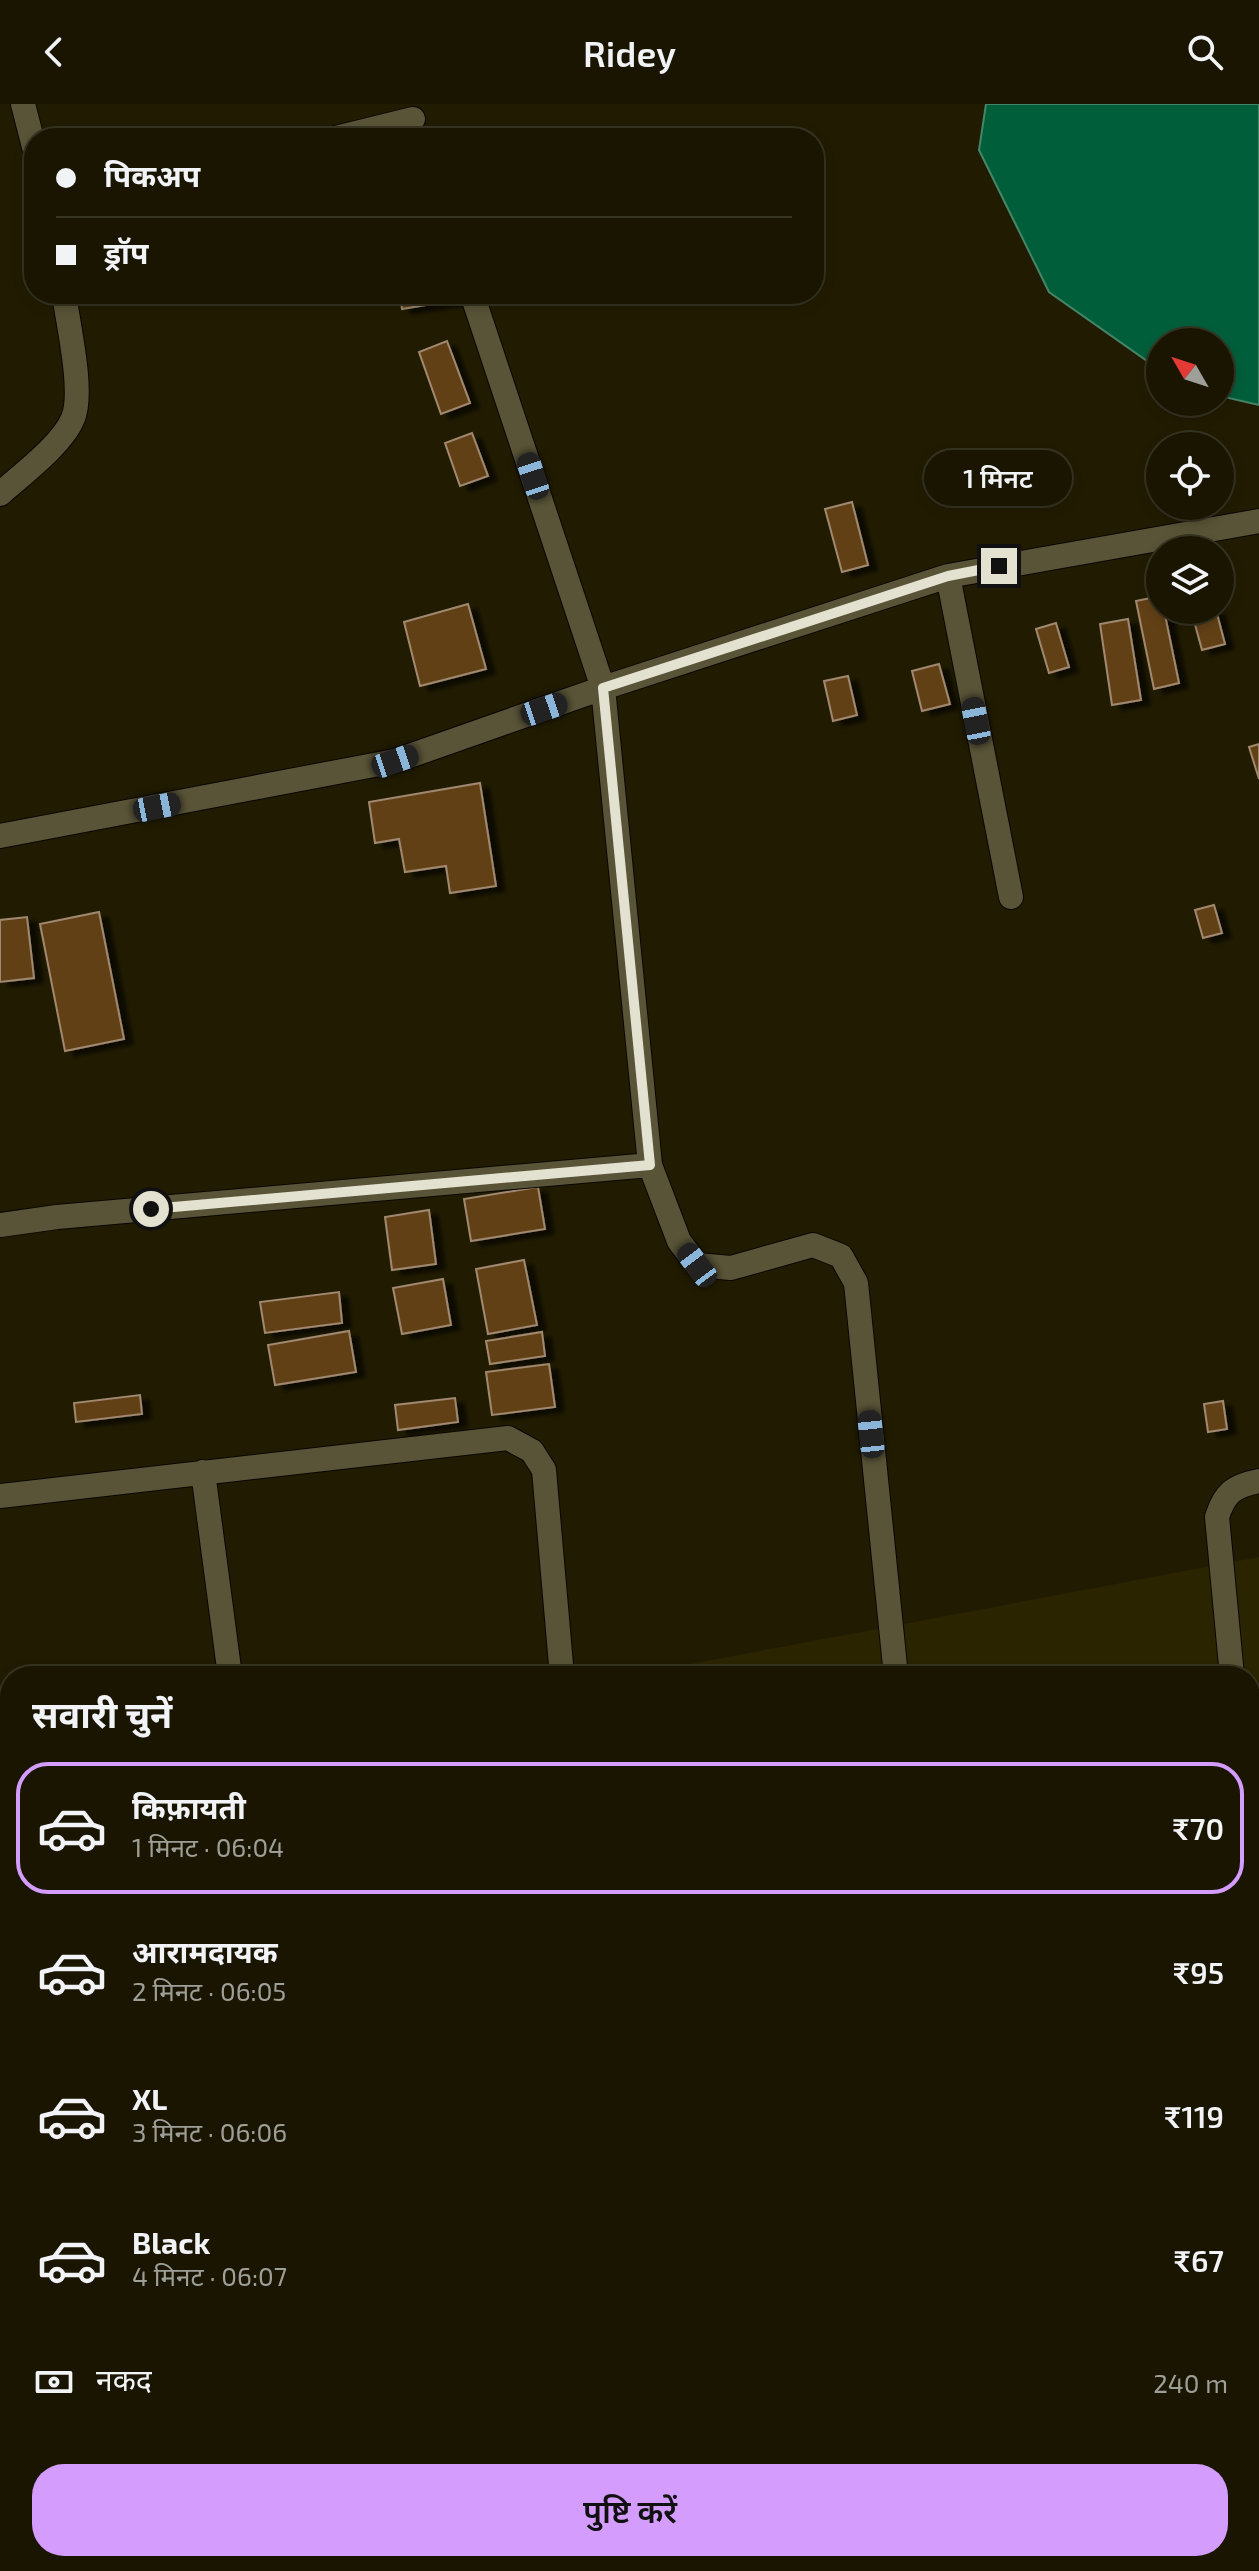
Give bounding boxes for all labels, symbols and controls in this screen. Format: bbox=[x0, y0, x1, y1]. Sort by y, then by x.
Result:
icon: back bbox=[32, 30, 76, 74]
icon: search bbox=[1183, 30, 1227, 74]
text: Ridey bbox=[583, 31, 676, 74]
text: पिकअप bbox=[104, 157, 200, 193]
text: ड्रॉप bbox=[104, 234, 148, 270]
north arrow bbox=[1146, 328, 1234, 416]
map controls bbox=[1146, 328, 1234, 624]
button: locate bbox=[1146, 432, 1234, 520]
car bbox=[514, 449, 552, 503]
callout: 1 मिनट bbox=[925, 450, 1073, 506]
text: 1 मिनट bbox=[963, 462, 1033, 493]
button: layers bbox=[1146, 536, 1234, 624]
route end bbox=[981, 548, 1017, 584]
car bbox=[517, 690, 571, 728]
car bbox=[960, 695, 992, 747]
car bbox=[368, 742, 422, 780]
car bbox=[131, 791, 183, 823]
route start bbox=[133, 1191, 169, 1227]
car bbox=[673, 1239, 721, 1291]
car bbox=[857, 1409, 885, 1459]
text: सवारी चुनें bbox=[32, 1692, 172, 1735]
text: किफ़ायती bbox=[132, 1789, 246, 1825]
icon: car bbox=[36, 1792, 108, 1864]
text: ₹70 bbox=[1172, 1810, 1224, 1846]
text: 1 मिनट · 06:04 bbox=[132, 1831, 284, 1862]
text: आरामदायक bbox=[132, 1933, 278, 1969]
icon: car bbox=[36, 1936, 108, 2008]
text: ₹95 bbox=[1173, 1954, 1224, 1990]
text: 2 मिनट · 06:05 bbox=[132, 1975, 286, 2006]
icon: car bbox=[36, 2080, 108, 2152]
text: XL bbox=[132, 2080, 167, 2116]
text: ₹119 bbox=[1164, 2098, 1224, 2134]
text: 3 मिनट · 06:06 bbox=[132, 2116, 287, 2147]
icon: car bbox=[36, 2224, 108, 2296]
text: Black bbox=[132, 2224, 210, 2260]
text: ₹67 bbox=[1173, 2242, 1224, 2278]
text: 4 मिनट · 06:07 bbox=[132, 2260, 287, 2291]
icon: cash bbox=[32, 2360, 76, 2404]
text: नकद bbox=[96, 2361, 152, 2397]
text: 240 m bbox=[1153, 2367, 1228, 2398]
button: पुष्टि करें bbox=[32, 2464, 1228, 2556]

